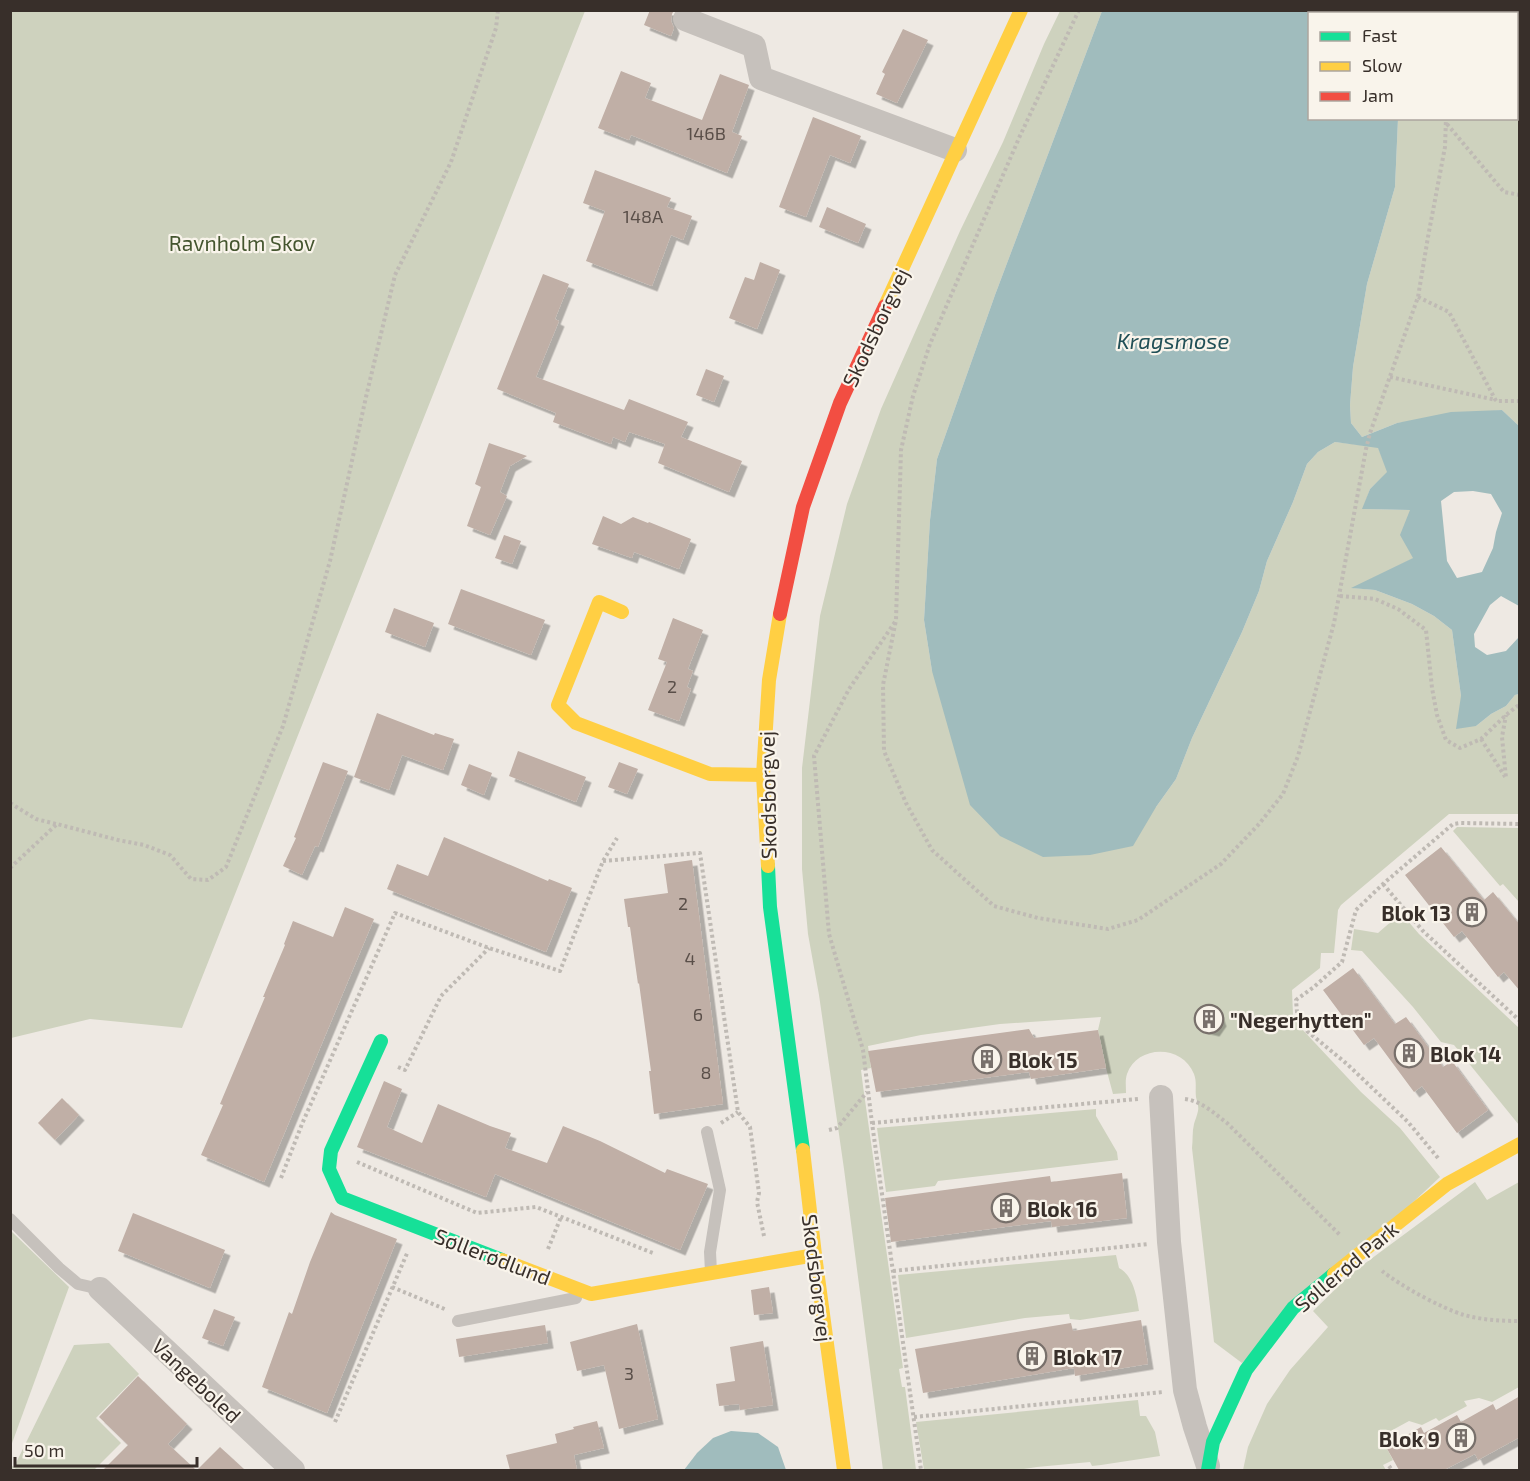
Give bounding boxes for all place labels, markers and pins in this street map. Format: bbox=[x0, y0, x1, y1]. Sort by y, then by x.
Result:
building icon: Blok 13 bbox=[1456, 896, 1488, 928]
place label: Blok 13 bbox=[1381, 900, 1451, 925]
building icon: "Negerhytten" bbox=[1193, 1003, 1225, 1035]
place label: "Negerhytten" bbox=[1230, 1007, 1372, 1033]
building icon: Blok 14 bbox=[1393, 1037, 1425, 1069]
place label: Blok 14 bbox=[1430, 1041, 1501, 1066]
building icon: Blok 15 bbox=[971, 1043, 1003, 1075]
place label: Blok 15 bbox=[1008, 1047, 1078, 1072]
building icon: Blok 16 bbox=[990, 1192, 1022, 1224]
place label: Blok 16 bbox=[1027, 1196, 1097, 1221]
building icon: Blok 17 bbox=[1016, 1340, 1048, 1372]
place label: Blok 17 bbox=[1053, 1344, 1122, 1369]
building icon: Blok 9 bbox=[1445, 1422, 1477, 1454]
place label: Blok 9 bbox=[1379, 1426, 1440, 1451]

